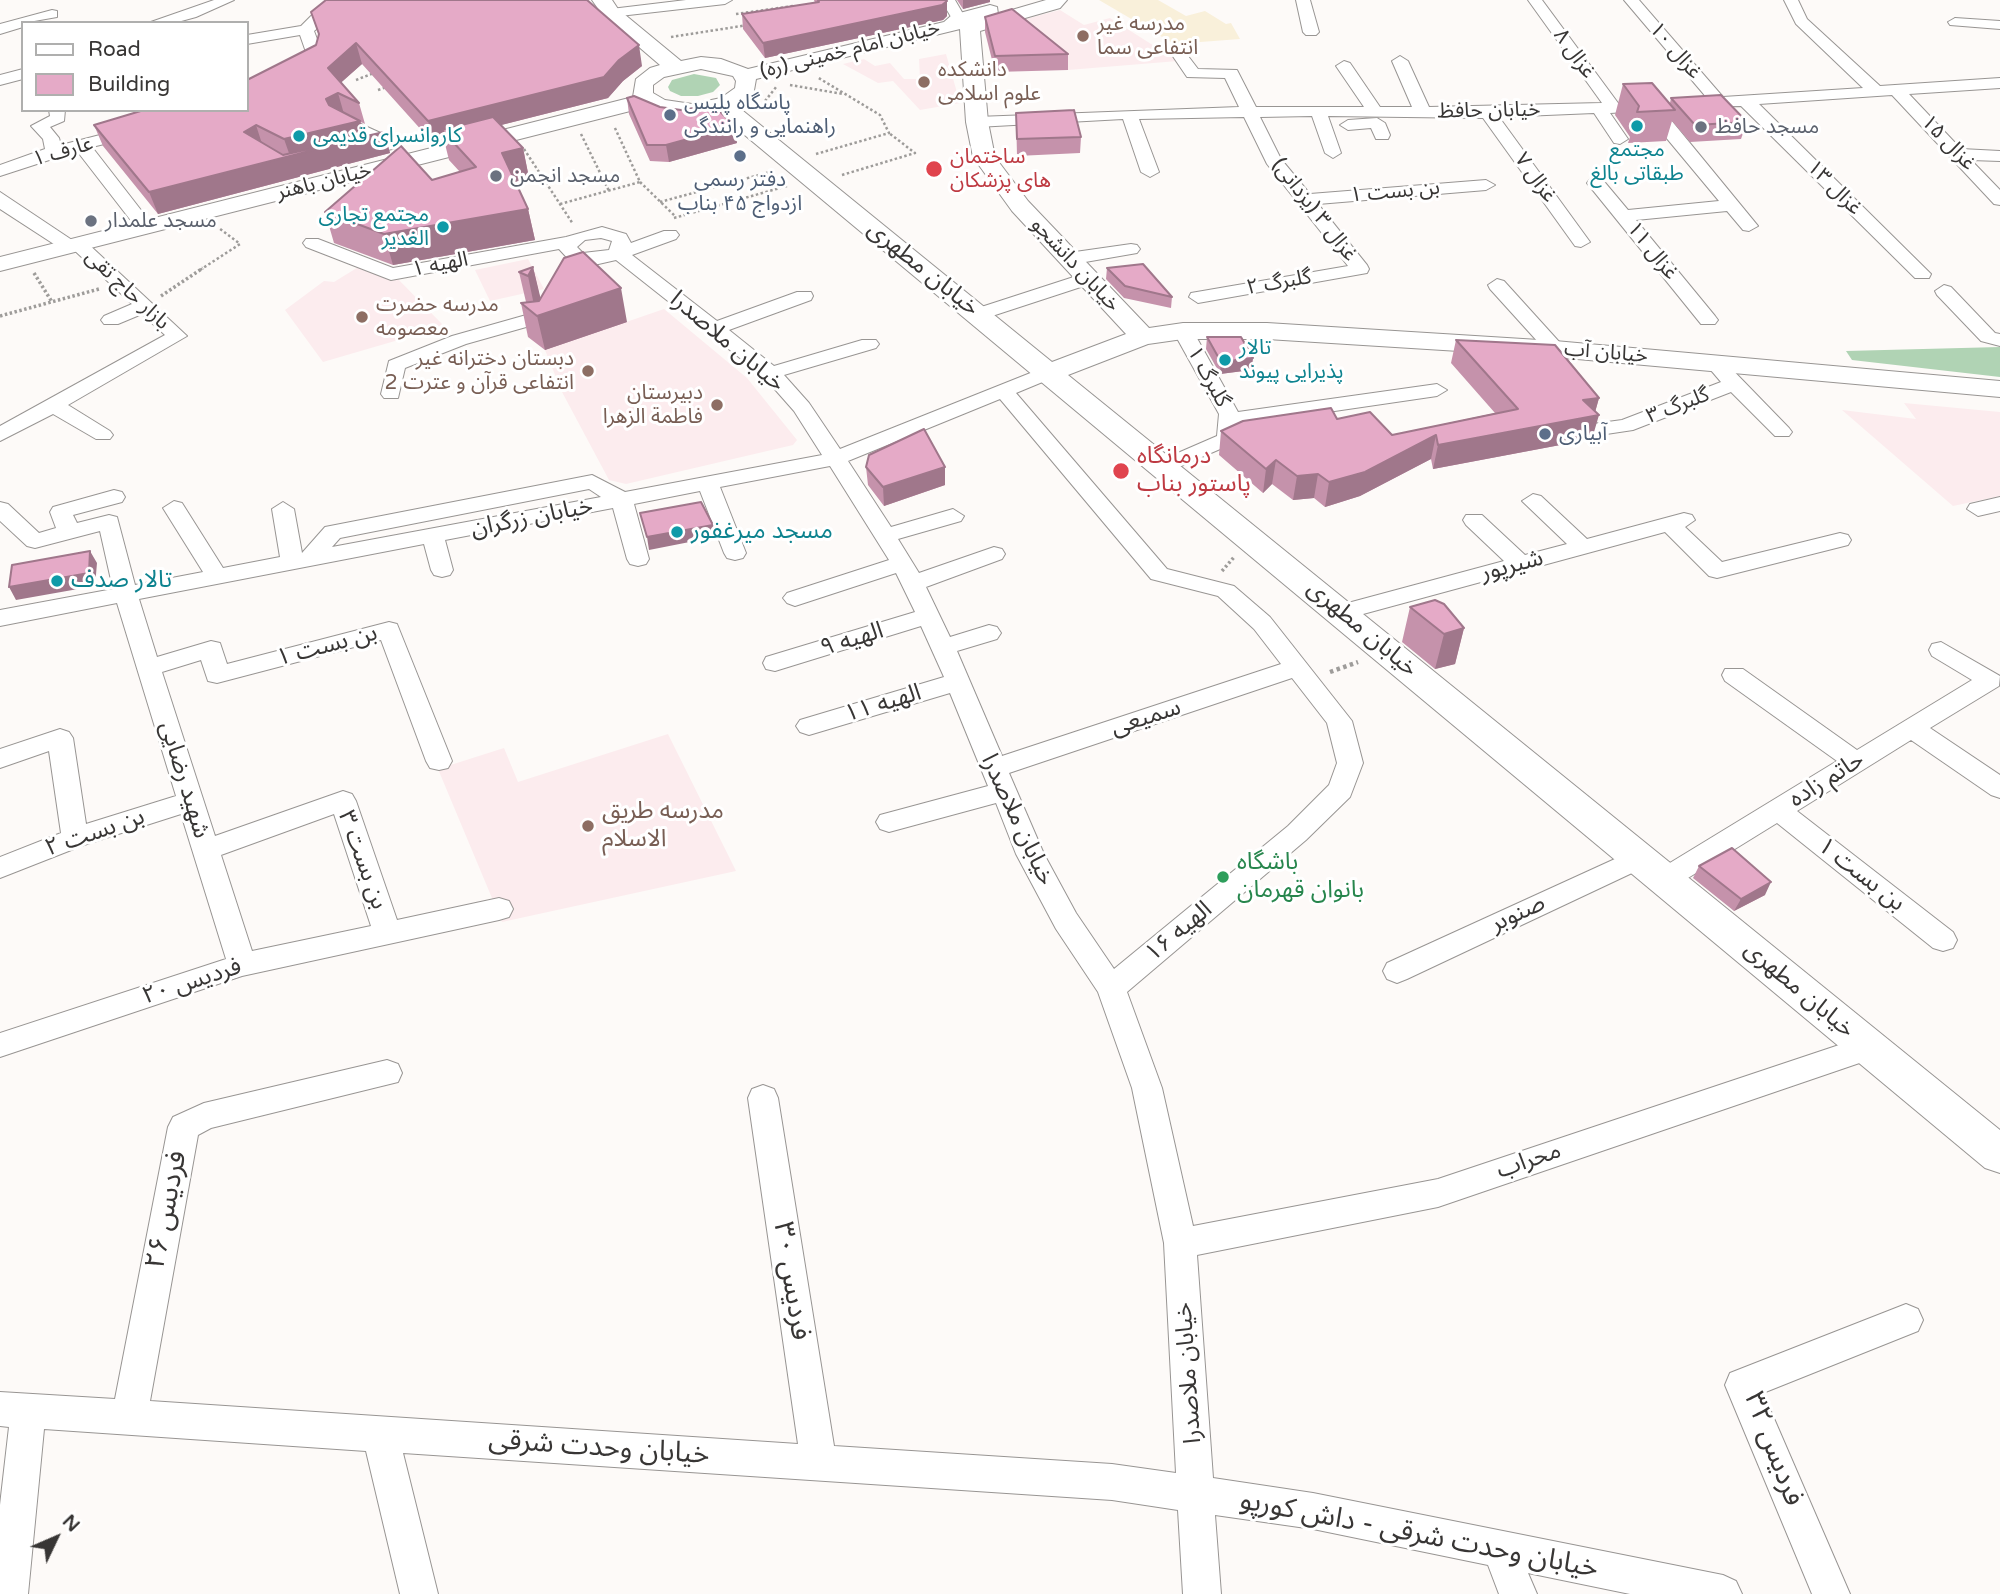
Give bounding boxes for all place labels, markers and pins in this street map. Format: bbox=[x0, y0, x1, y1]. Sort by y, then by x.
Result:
place label: مدرسه غیر انتفاعی سما bbox=[1097, 11, 1198, 61]
marker: مدرسه غیر انتفاعی سما bbox=[1075, 28, 1091, 44]
place label: دانشکده علوم اسلامی bbox=[938, 57, 1041, 107]
marker: دانشکده علوم اسلامی bbox=[916, 74, 932, 90]
place label: پاسگاه پلیس راهنمایی و رانندگی bbox=[684, 90, 836, 140]
marker: پاسگاه پلیس راهنمایی و رانندگی bbox=[662, 107, 678, 123]
place label: مسجد حافظ bbox=[1715, 114, 1819, 140]
marker: مجتمع طبقاتی بالغ bbox=[1629, 118, 1645, 134]
marker: مسجد حافظ bbox=[1693, 119, 1709, 135]
place label: کاروانسرای قدیمی bbox=[313, 123, 462, 149]
marker: کاروانسرای قدیمی bbox=[291, 128, 307, 144]
place label: مجتمع طبقاتی بالغ bbox=[1590, 137, 1684, 187]
place label: ساختمان های پزشکان bbox=[950, 144, 1051, 194]
marker: دفتر رسمی ازدواج ۴۵ بناب bbox=[732, 148, 748, 164]
marker: ساختمان های پزشکان bbox=[924, 159, 944, 179]
place label: مسجد انجمن bbox=[510, 163, 620, 189]
place label: دفتر رسمی ازدواج ۴۵ بناب bbox=[678, 167, 802, 217]
marker: مسجد انجمن bbox=[488, 168, 504, 184]
place label: مجتمع تجاری الغدیر bbox=[319, 202, 429, 252]
place label: مسجد علمدار bbox=[105, 208, 217, 234]
marker: مسجد علمدار bbox=[83, 213, 99, 229]
marker: مجتمع تجاری الغدیر bbox=[435, 219, 451, 235]
place label: مدرسه حضرت معصومه bbox=[376, 292, 499, 342]
marker: مدرسه حضرت معصومه bbox=[354, 309, 370, 325]
place label: تالار پذیرایی پیوند bbox=[1239, 335, 1344, 385]
place label: دبستان دخترانه غیر انتفاعی قرآن و عترت 2 bbox=[385, 346, 574, 396]
marker: تالار پذیرایی پیوند bbox=[1217, 352, 1233, 368]
marker: دبستان دخترانه غیر انتفاعی قرآن و عترت 2 bbox=[580, 363, 596, 379]
place label: دبیرستان فاطمة الزهرا bbox=[603, 380, 703, 430]
marker: دبیرستان فاطمة الزهرا bbox=[709, 397, 725, 413]
place label: آبیاری bbox=[1559, 421, 1607, 447]
marker: آبیاری bbox=[1537, 426, 1553, 442]
place label: درمانگاه پاستور بناب bbox=[1137, 443, 1251, 499]
marker: درمانگاه پاستور بناب bbox=[1111, 461, 1131, 481]
place label: مسجد میرغفور bbox=[691, 518, 833, 546]
marker: مسجد میرغفور bbox=[669, 524, 685, 540]
place label: تالار صدف bbox=[71, 567, 172, 595]
marker: تالار صدف bbox=[49, 573, 65, 589]
place label: مدرسه طریق الاسلام bbox=[602, 798, 724, 854]
marker: مدرسه طریق الاسلام bbox=[580, 818, 596, 834]
place label: باشگاه بانوان قهرمان bbox=[1237, 849, 1364, 905]
marker: باشگاه بانوان قهرمان bbox=[1215, 869, 1231, 885]

